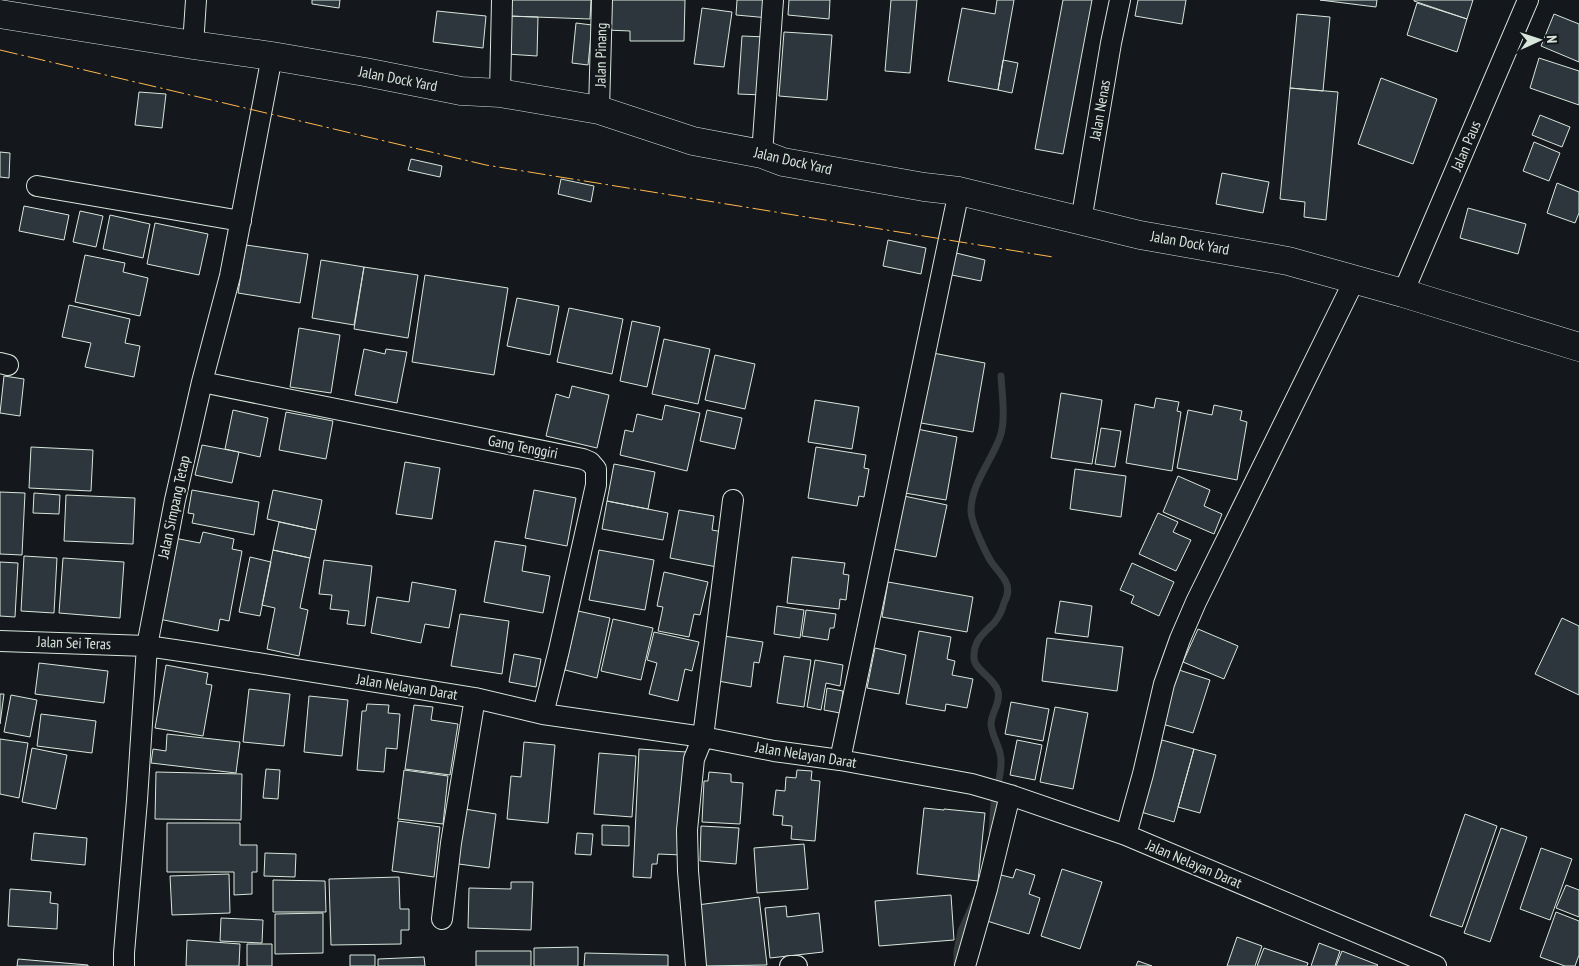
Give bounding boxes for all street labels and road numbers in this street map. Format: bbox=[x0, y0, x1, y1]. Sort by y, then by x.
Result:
street label: Jalan Pinang bbox=[590, 23, 611, 88]
street label: Jalan Dock Yard bbox=[356, 61, 439, 95]
street label: Jalan Nenas bbox=[1085, 78, 1114, 142]
street label: Jalan Paus bbox=[1446, 118, 1485, 175]
street label: Jalan Dock Yard bbox=[751, 142, 834, 179]
street label: Jalan Dock Yard bbox=[1148, 226, 1231, 259]
street label: Gang Tenggiri bbox=[487, 430, 560, 463]
street label: Jalan Simpang Tetap bbox=[153, 454, 194, 561]
street label: Jalan Sei Teras bbox=[36, 632, 111, 653]
street label: Jalan Nelayan Darat bbox=[354, 669, 459, 704]
street label: Jalan Nelayan Darat bbox=[753, 737, 858, 772]
street label: Jalan Nelayan Darat bbox=[1143, 834, 1245, 892]

